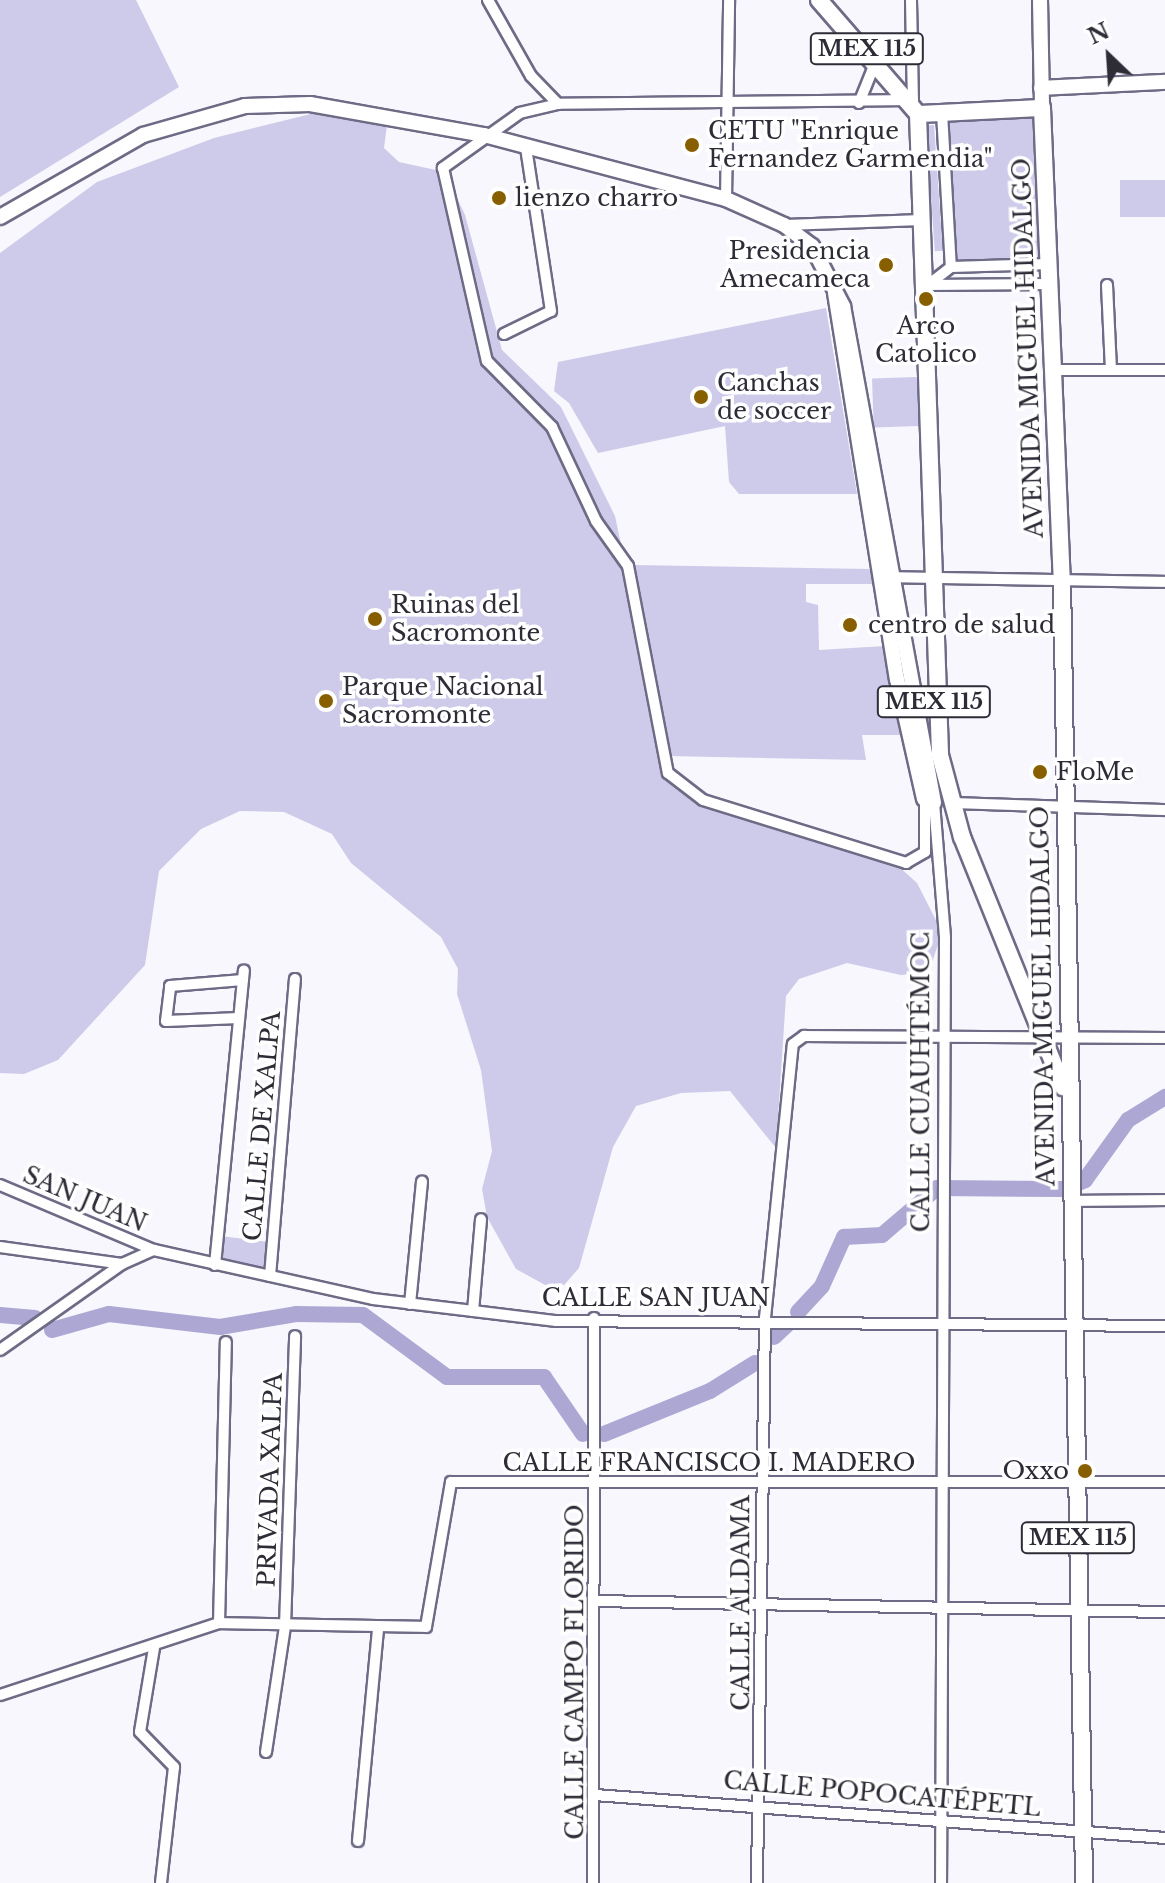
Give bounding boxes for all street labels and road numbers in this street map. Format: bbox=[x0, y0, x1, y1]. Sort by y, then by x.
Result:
road number: MEX 115 bbox=[809, 31, 925, 67]
street label: AVENIDA MIGUEL HIDALGO bbox=[1007, 157, 1049, 539]
road number: MEX 115 bbox=[876, 684, 992, 720]
street label: AVENIDA MIGUEL HIDALGO bbox=[1025, 805, 1061, 1187]
street label: CALLE CUAUHTÉMOC bbox=[907, 932, 935, 1232]
street label: CALLE DE XALPA bbox=[238, 1009, 286, 1243]
street label: SAN JUAN bbox=[19, 1160, 151, 1238]
street label: CALLE SAN JUAN bbox=[542, 1284, 770, 1312]
street label: PRIVADA XALPA bbox=[252, 1372, 288, 1588]
street label: CALLE FRANCISCO I. MADERO bbox=[503, 1449, 915, 1477]
street label: CALLE ALDAMA bbox=[727, 1495, 755, 1711]
street label: CALLE CAMPO FLORIDO bbox=[561, 1504, 589, 1840]
road number: MEX 115 bbox=[1020, 1520, 1136, 1556]
street label: CALLE POPOCATÉPETL bbox=[722, 1766, 1042, 1822]

